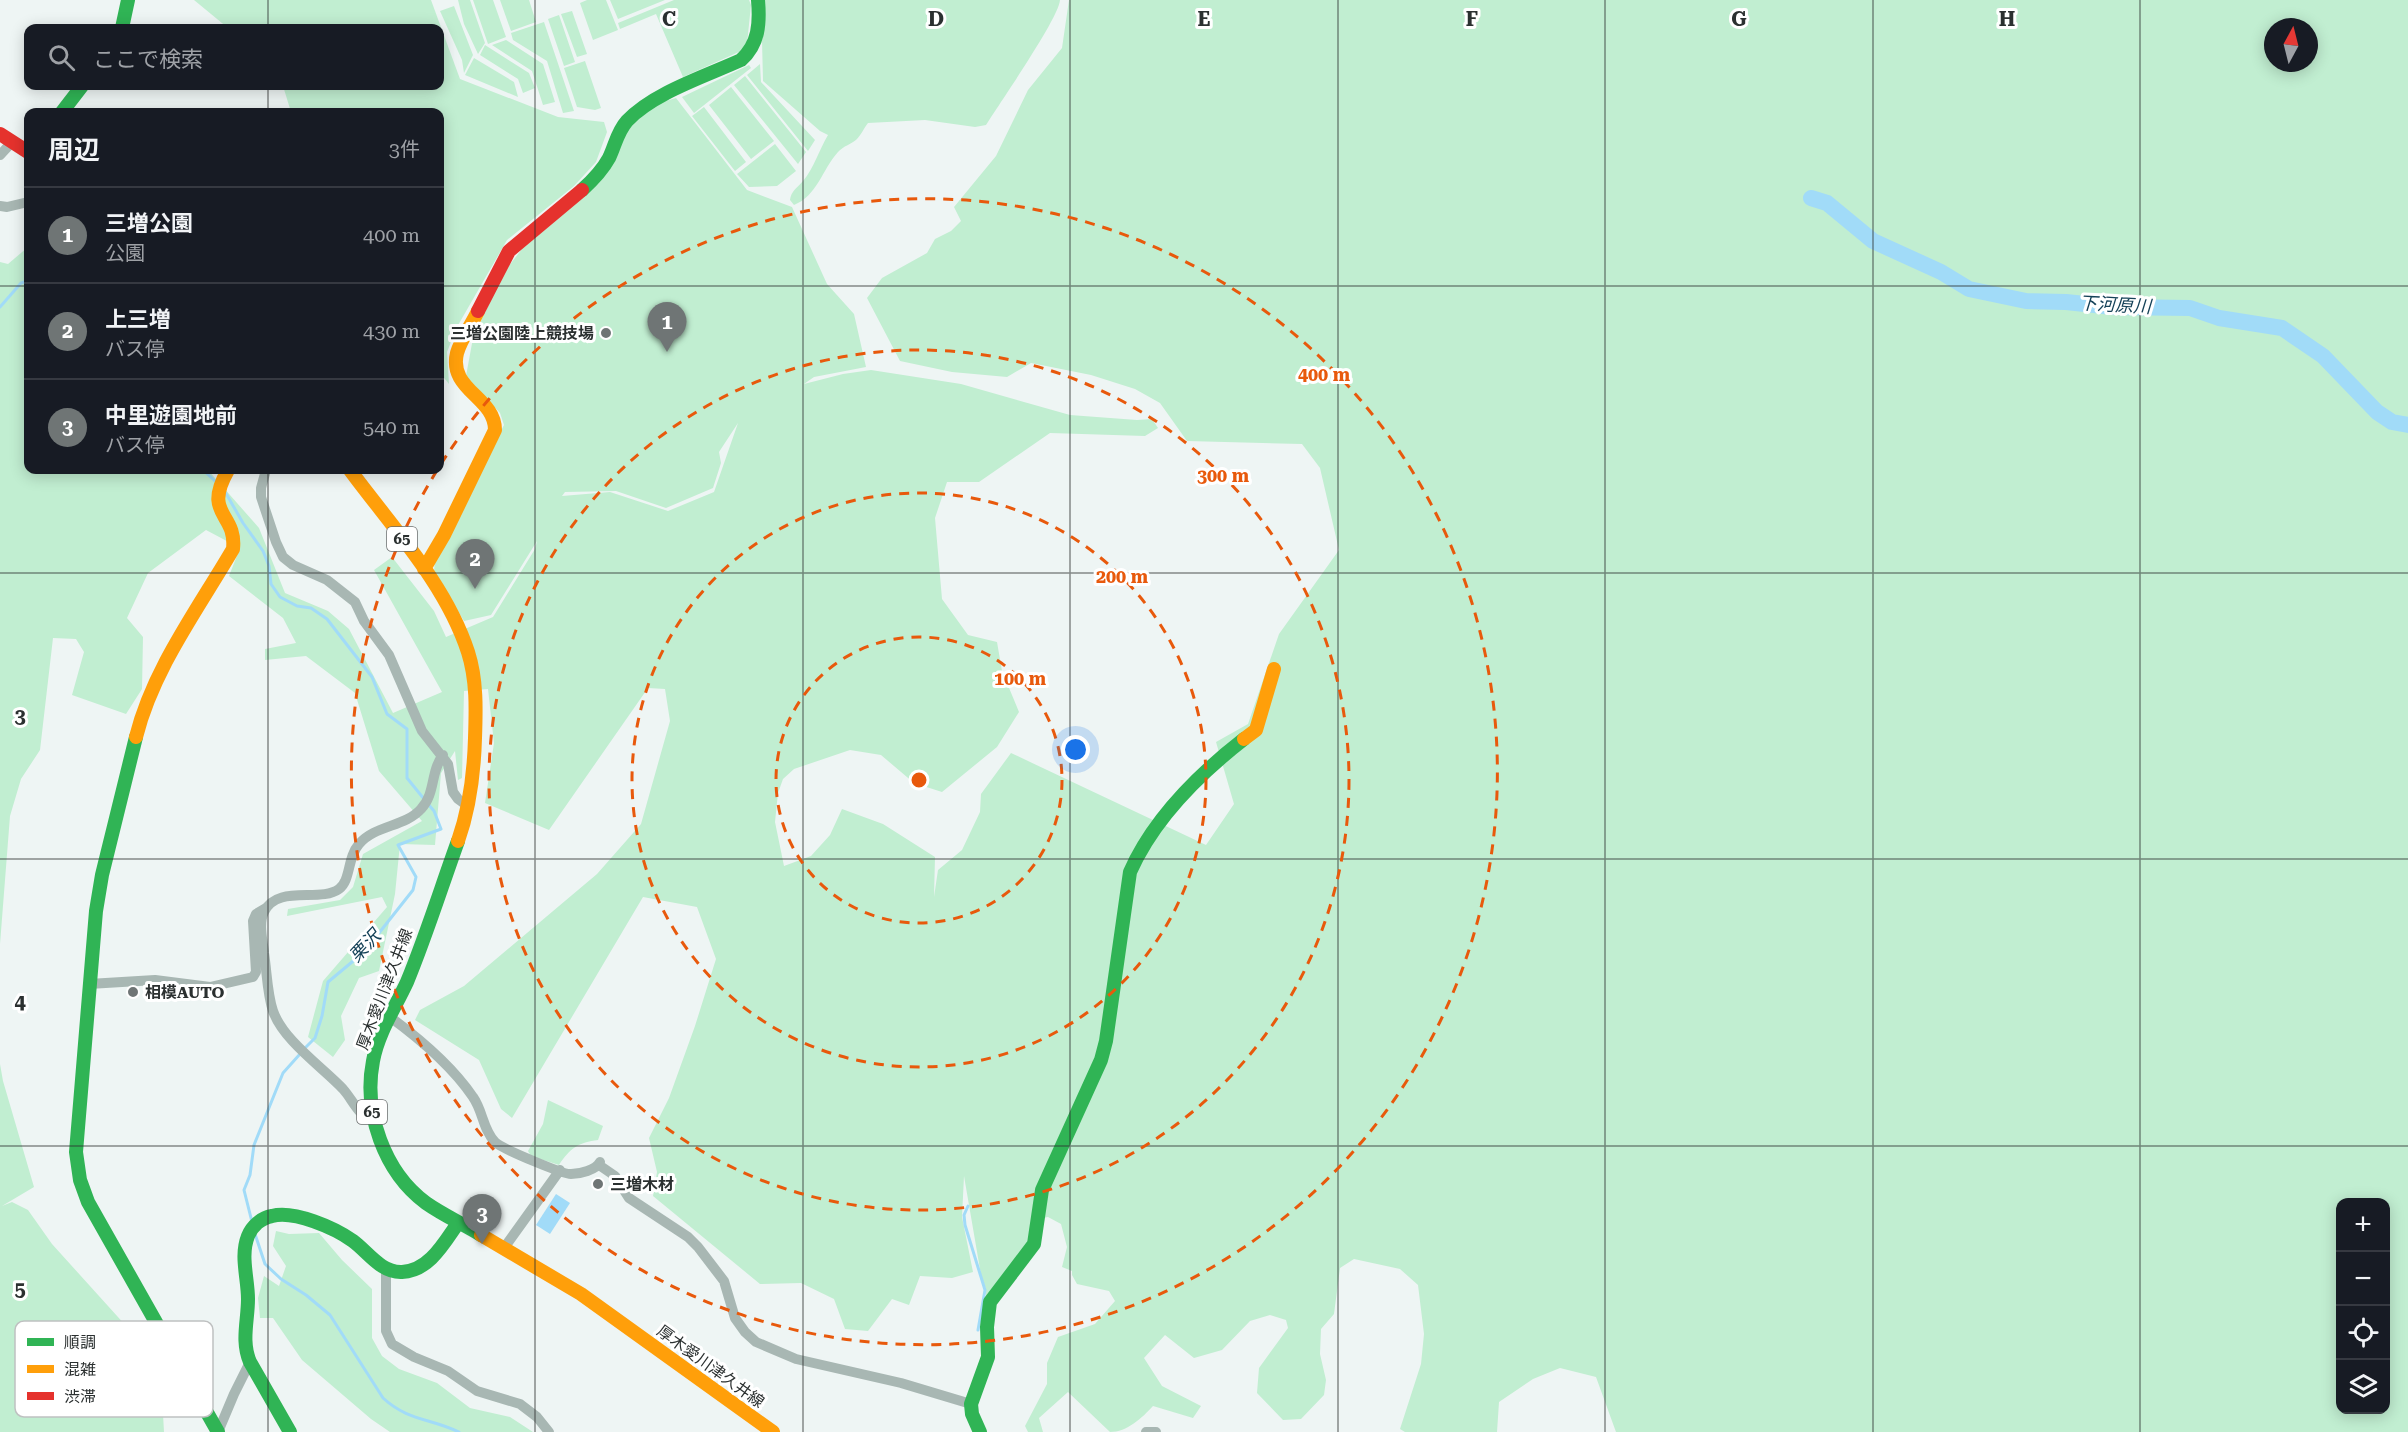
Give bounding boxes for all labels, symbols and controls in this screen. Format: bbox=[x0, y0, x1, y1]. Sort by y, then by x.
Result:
text: C bbox=[662, 7, 676, 31]
text: D bbox=[928, 7, 944, 31]
text: E bbox=[1198, 7, 1211, 31]
text: F bbox=[1466, 7, 1478, 31]
text: G bbox=[1731, 7, 1747, 31]
text: H bbox=[1999, 7, 2015, 31]
north arrow bbox=[2264, 18, 2318, 72]
search box bbox=[24, 24, 444, 90]
icon: search bbox=[45, 41, 78, 74]
text: ここで検索 bbox=[93, 47, 203, 72]
text: 周辺 bbox=[48, 135, 100, 165]
text: 3件 bbox=[389, 137, 420, 161]
text: 三増公園 bbox=[105, 211, 193, 236]
text: 1 bbox=[62, 223, 73, 247]
text: 400 m bbox=[363, 223, 420, 247]
text: 公園 bbox=[105, 241, 145, 265]
water label: 下河原川 bbox=[2079, 292, 2154, 317]
pin: 1 bbox=[648, 302, 686, 352]
text: 上三増 bbox=[105, 307, 171, 332]
text: 2 bbox=[62, 319, 73, 343]
text: 430 m bbox=[363, 319, 420, 343]
place label: 三増公園陸上競技場 bbox=[450, 324, 594, 343]
marker: 三増公園陸上競技場 bbox=[599, 326, 613, 340]
text: バス停 bbox=[105, 337, 165, 361]
text: 400 m bbox=[1298, 364, 1351, 385]
text: 中里遊園地前 bbox=[105, 403, 237, 428]
text: 3 bbox=[62, 415, 73, 439]
text: 540 m bbox=[363, 415, 420, 439]
text: バス停 bbox=[105, 433, 165, 457]
text: 300 m bbox=[1197, 465, 1250, 486]
road number: 65 bbox=[387, 527, 417, 551]
pin: 2 bbox=[456, 540, 494, 589]
text: 200 m bbox=[1096, 566, 1149, 587]
text: 100 m bbox=[994, 668, 1047, 689]
text: 3 bbox=[14, 704, 26, 728]
your location bbox=[1061, 735, 1090, 764]
centre of rings bbox=[909, 770, 929, 790]
water label: 栗沢 bbox=[345, 924, 386, 966]
street label: 厚木愛川津久井線 bbox=[353, 926, 416, 1052]
place label: 相模AUTO bbox=[145, 983, 225, 1002]
marker: 相模AUTO bbox=[126, 985, 140, 999]
text: 4 bbox=[14, 990, 26, 1014]
road number: 65 bbox=[357, 1100, 387, 1124]
place label: 三増木材 bbox=[610, 1175, 674, 1194]
marker: 三増木材 bbox=[591, 1177, 605, 1191]
pin: 3 bbox=[462, 1194, 502, 1244]
map controls bbox=[2336, 1198, 2390, 1414]
button: + bbox=[2336, 1198, 2390, 1252]
button: − bbox=[2336, 1252, 2390, 1306]
text: 5 bbox=[14, 1277, 26, 1301]
button: locate bbox=[2336, 1306, 2390, 1360]
legend bbox=[15, 1321, 213, 1417]
street label: 厚木愛川津久井線 bbox=[653, 1321, 768, 1412]
text: 順調 bbox=[64, 1333, 96, 1352]
text: 混雑 bbox=[64, 1360, 96, 1379]
button: layers bbox=[2336, 1360, 2390, 1414]
text: 渋滞 bbox=[64, 1387, 96, 1406]

